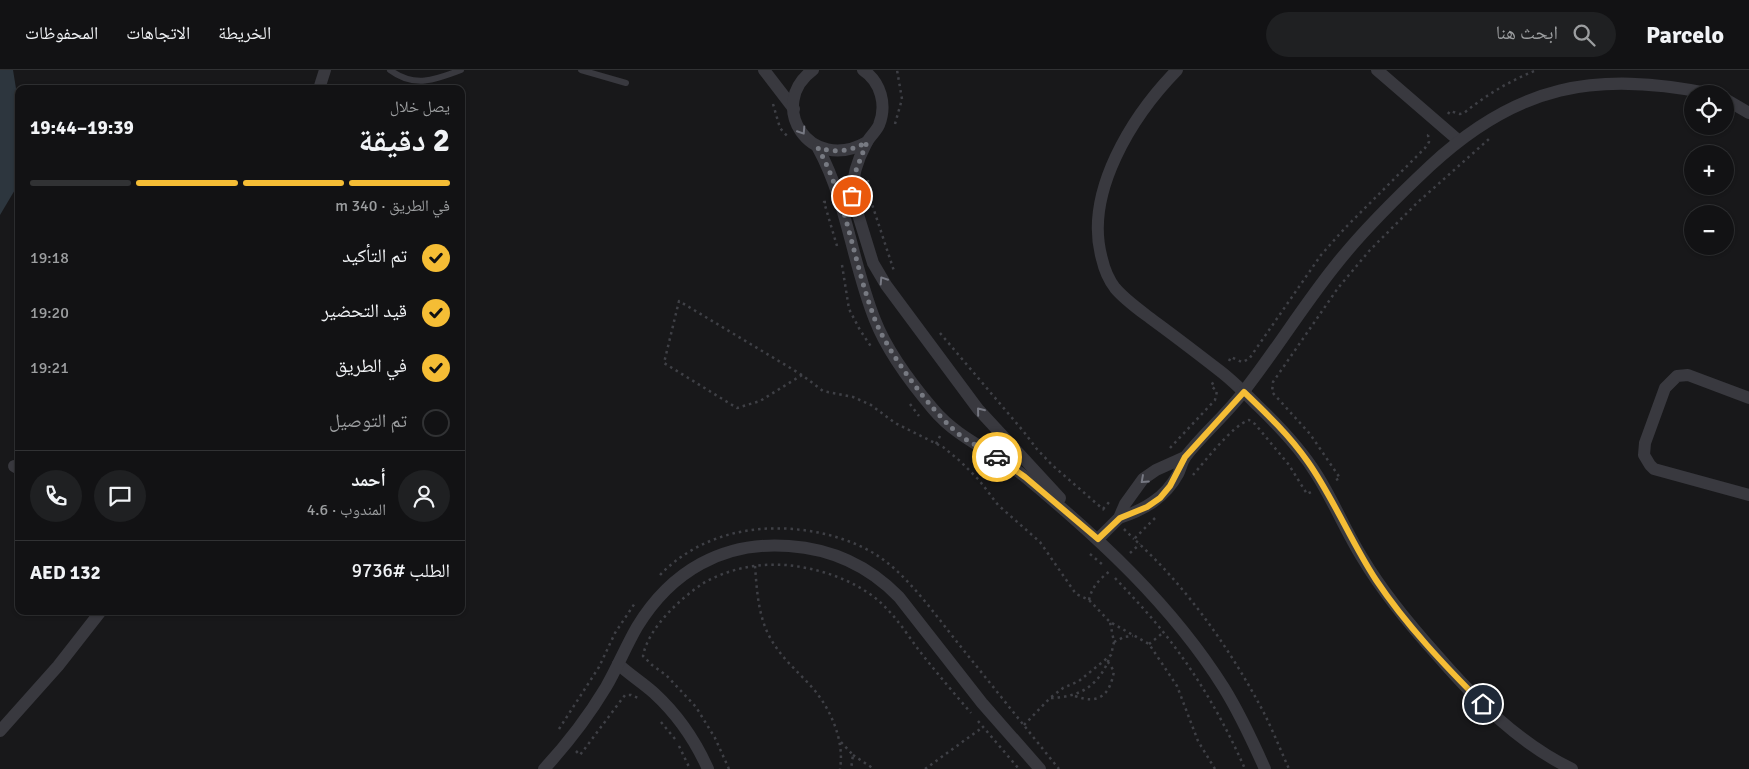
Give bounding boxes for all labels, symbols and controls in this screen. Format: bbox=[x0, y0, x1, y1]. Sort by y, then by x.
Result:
search box bbox=[1266, 12, 1616, 57]
text: Parcelo bbox=[1646, 20, 1724, 50]
text: ابحث هنا bbox=[1496, 21, 1558, 45]
icon: search bbox=[1570, 21, 1598, 49]
text: المحفوظات bbox=[25, 22, 98, 44]
text: الاتجاهات bbox=[126, 22, 190, 44]
text: الخريطة bbox=[218, 22, 271, 44]
map controls bbox=[1684, 85, 1734, 255]
button: locate bbox=[1684, 85, 1734, 135]
text: يصل خلال bbox=[390, 97, 450, 117]
text: 19:39–19:44 bbox=[30, 116, 134, 140]
text: 2 دقيقة bbox=[358, 121, 450, 160]
one-way arrow bbox=[796, 125, 805, 135]
button: + bbox=[1684, 145, 1734, 195]
pin bbox=[831, 175, 873, 217]
icon: bag bbox=[838, 182, 866, 210]
text: في الطريق · 340 m bbox=[335, 196, 450, 216]
button: − bbox=[1684, 205, 1734, 255]
text: تم التأكيد bbox=[342, 244, 407, 268]
icon: check bbox=[422, 244, 450, 272]
text: 19:18 bbox=[30, 248, 69, 268]
one-way arrow bbox=[880, 277, 889, 286]
text: قيد التحضير bbox=[322, 299, 407, 323]
icon: check bbox=[422, 299, 450, 327]
text: 19:20 bbox=[30, 303, 69, 323]
text: في الطريق bbox=[335, 354, 407, 378]
icon: check bbox=[422, 354, 450, 382]
text: 19:21 bbox=[30, 358, 69, 378]
one-way arrow bbox=[977, 408, 985, 417]
text: تم التوصيل bbox=[329, 409, 407, 433]
courier bbox=[972, 432, 1022, 482]
icon: car bbox=[983, 443, 1011, 471]
text: أحمد bbox=[351, 468, 386, 492]
button: phone bbox=[30, 470, 82, 522]
button: chat bbox=[94, 470, 146, 522]
button: person bbox=[398, 470, 450, 522]
one-way arrow bbox=[1141, 474, 1150, 483]
text: المندوب · 4.6 bbox=[307, 500, 386, 520]
text: الطلب #9736 bbox=[352, 559, 450, 583]
text: AED 132 bbox=[30, 561, 101, 585]
pin bbox=[1462, 683, 1504, 725]
icon: home bbox=[1469, 690, 1497, 718]

